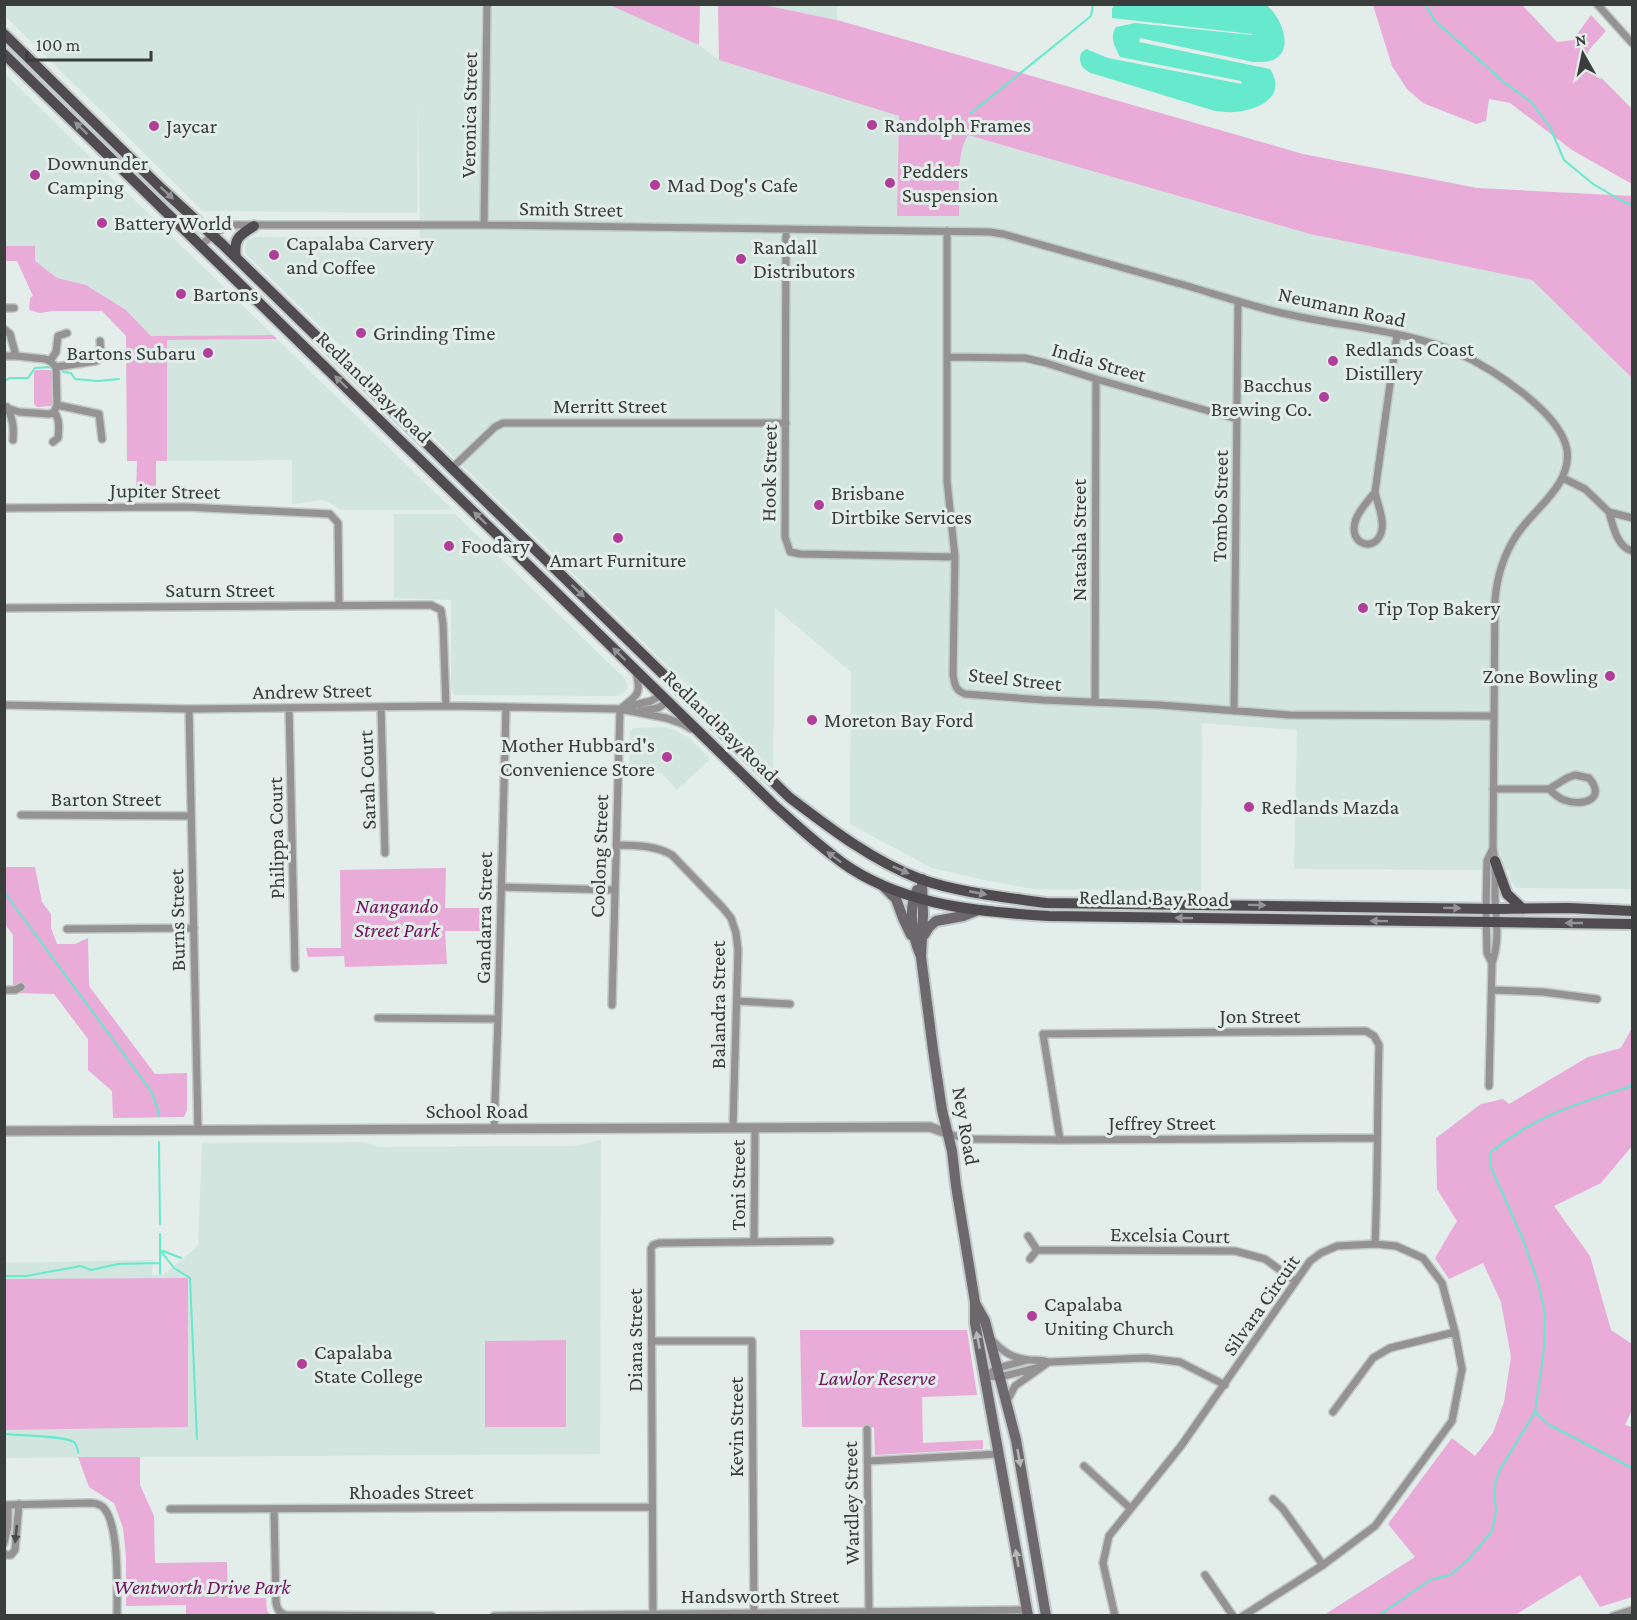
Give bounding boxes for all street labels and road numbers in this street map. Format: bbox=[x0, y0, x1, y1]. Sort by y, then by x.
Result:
street label: Veronica Street bbox=[456, 51, 482, 178]
street label: Smith Street bbox=[519, 196, 624, 222]
street label: Neumann Road bbox=[1276, 282, 1408, 332]
street label: Redland Bay Road bbox=[312, 326, 436, 448]
street label: India Street bbox=[1049, 337, 1150, 387]
street label: Merritt Street bbox=[553, 394, 668, 418]
street label: Hook Street bbox=[756, 423, 782, 522]
street label: Tombo Street bbox=[1207, 449, 1233, 562]
street label: Jupiter Street bbox=[107, 478, 222, 504]
street label: Natasha Street bbox=[1067, 478, 1091, 601]
street label: Saturn Street bbox=[165, 578, 276, 602]
street label: Steel Street bbox=[967, 662, 1064, 696]
street label: Redland Bay Road bbox=[659, 665, 783, 787]
street label: Andrew Street bbox=[252, 678, 373, 704]
street label: Sarah Court bbox=[353, 729, 381, 830]
street label: Philippa Court bbox=[263, 776, 289, 899]
street label: Barton Street bbox=[51, 787, 162, 811]
street label: Coolong Street bbox=[585, 793, 613, 918]
street label: Gandarra Street bbox=[471, 851, 497, 984]
street label: Burns Street bbox=[164, 867, 190, 972]
street label: Redland Bay Road bbox=[1079, 885, 1229, 911]
street label: Balandra Street bbox=[706, 940, 730, 1069]
street label: Jon Street bbox=[1217, 1004, 1302, 1028]
street label: Ney Road bbox=[947, 1085, 985, 1167]
street label: School Road bbox=[426, 1099, 528, 1123]
street label: Jeffrey Street bbox=[1107, 1111, 1216, 1135]
street label: Toni Street bbox=[726, 1138, 750, 1230]
street label: Excelsia Court bbox=[1110, 1222, 1231, 1248]
street label: Silvara Circuit bbox=[1217, 1249, 1305, 1360]
street label: Diana Street bbox=[623, 1287, 647, 1392]
street label: Kevin Street bbox=[724, 1376, 748, 1477]
street label: Wardley Street bbox=[838, 1440, 864, 1565]
street label: Rhoades Street bbox=[349, 1480, 474, 1504]
street label: Handsworth Street bbox=[681, 1584, 840, 1608]

